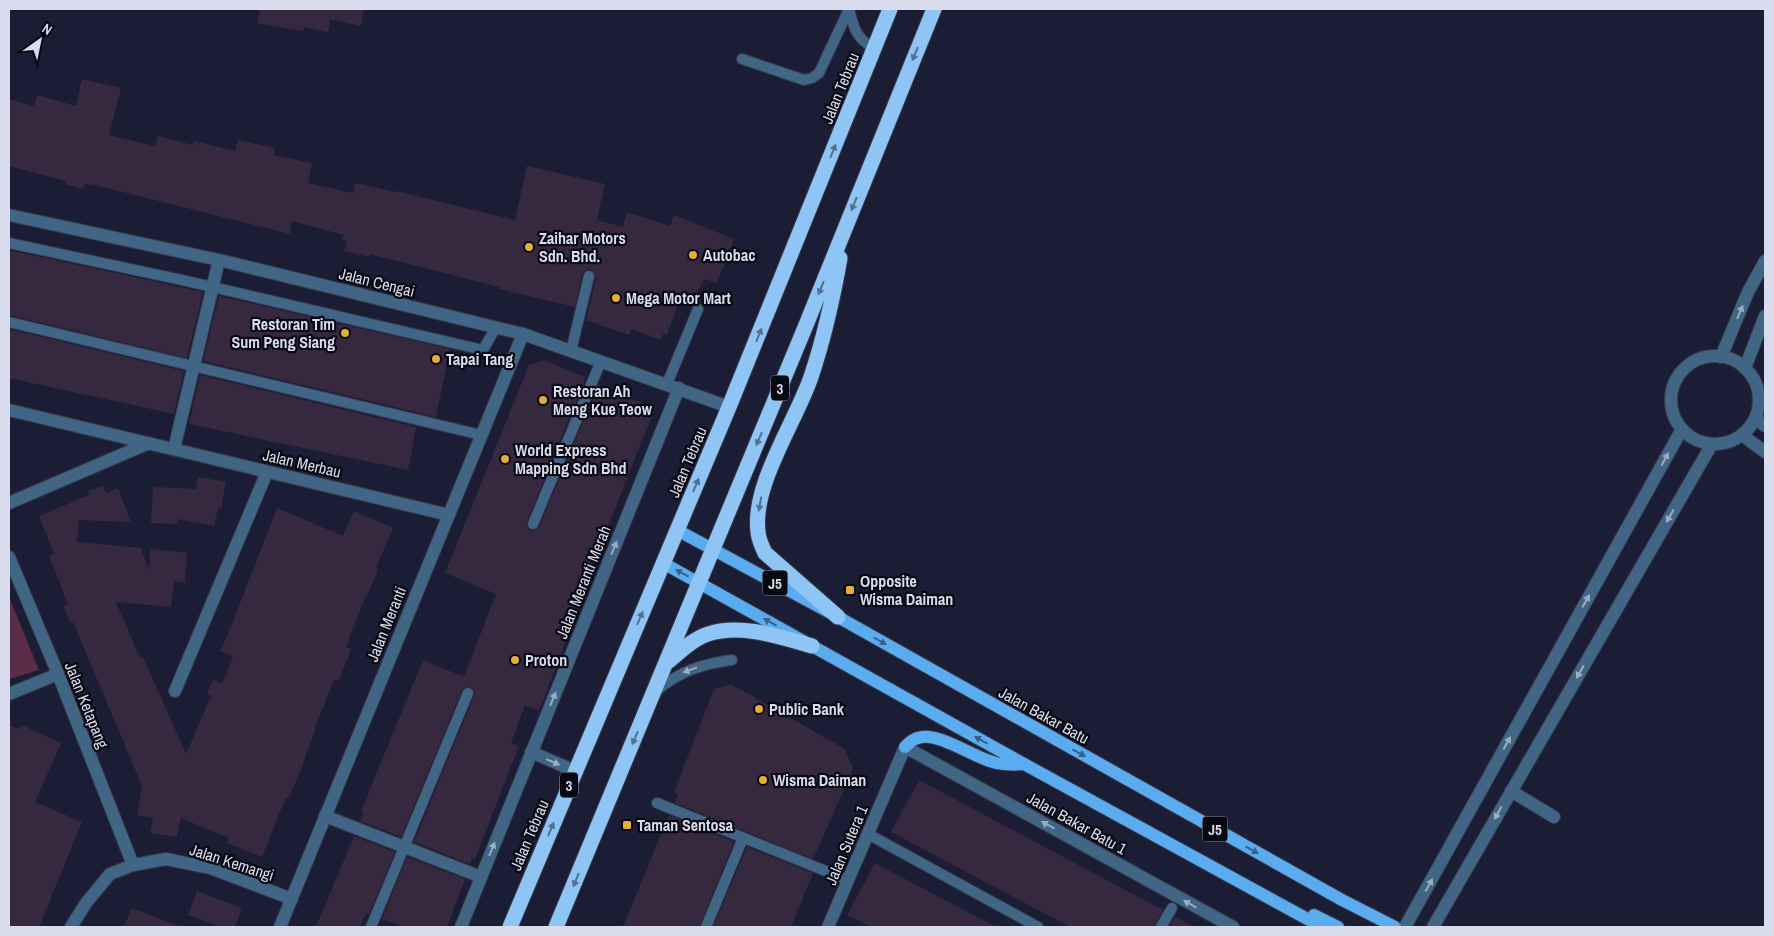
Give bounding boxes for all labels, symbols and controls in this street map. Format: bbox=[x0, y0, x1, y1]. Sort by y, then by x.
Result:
north arrow bbox=[15, 15, 65, 65]
text: N bbox=[39, 19, 55, 39]
one-way arrow bbox=[911, 47, 919, 61]
street label: Jalan Tebrau bbox=[816, 49, 864, 127]
one-way arrow bbox=[830, 144, 838, 158]
one-way arrow bbox=[850, 197, 858, 211]
place label: Zaihar Motors Sdn. Bhd. bbox=[539, 227, 626, 267]
marker: Zaihar Motors Sdn. Bhd. bbox=[523, 241, 535, 253]
place label: Autobac bbox=[703, 244, 755, 266]
marker: Autobac bbox=[687, 249, 699, 261]
street label: Jalan Cengai bbox=[337, 262, 417, 302]
one-way arrow bbox=[817, 281, 824, 296]
place label: Mega Motor Mart bbox=[626, 287, 732, 309]
marker: Mega Motor Mart bbox=[610, 292, 622, 304]
one-way arrow bbox=[1736, 305, 1744, 319]
place label: Restoran Tim Sum Peng Siang bbox=[231, 313, 335, 353]
marker: Restoran Tim Sum Peng Siang bbox=[339, 327, 351, 339]
one-way arrow bbox=[755, 328, 763, 342]
place label: Tapai Tang bbox=[446, 348, 513, 370]
marker: Tapai Tang bbox=[430, 353, 442, 365]
road number: 3 bbox=[771, 376, 789, 400]
place label: Restoran Ah Meng Kue Teow bbox=[553, 380, 653, 420]
marker: Restoran Ah Meng Kue Teow bbox=[537, 394, 549, 406]
street label: Jalan Tebrau bbox=[662, 423, 712, 501]
one-way arrow bbox=[755, 432, 763, 447]
place label: World Express Mapping Sdn Bhd bbox=[515, 439, 627, 479]
street label: Jalan Merbau bbox=[261, 443, 343, 483]
one-way arrow bbox=[1661, 452, 1670, 465]
marker: World Express Mapping Sdn Bhd bbox=[499, 453, 511, 465]
one-way arrow bbox=[692, 477, 700, 492]
one-way arrow bbox=[755, 497, 763, 513]
one-way arrow bbox=[1665, 510, 1674, 523]
street label: Jalan Meranti Merah bbox=[550, 522, 616, 642]
one-way arrow bbox=[610, 540, 618, 555]
one-way arrow bbox=[674, 569, 689, 577]
road number: J5 bbox=[762, 570, 788, 596]
place label: Opposite Wisma Daiman bbox=[860, 570, 953, 610]
street label: Jalan Meranti bbox=[361, 583, 411, 665]
marker: Opposite Wisma Daiman bbox=[844, 584, 856, 596]
one-way arrow bbox=[1582, 594, 1591, 607]
one-way arrow bbox=[636, 611, 644, 625]
one-way arrow bbox=[762, 618, 777, 626]
one-way arrow bbox=[873, 637, 887, 645]
place label: Proton bbox=[525, 649, 567, 671]
marker: Proton bbox=[509, 654, 521, 666]
street label: Jalan Ketapang bbox=[60, 659, 115, 752]
one-way arrow bbox=[1575, 666, 1584, 679]
one-way arrow bbox=[683, 667, 698, 674]
street label: Jalan Bakar Batu bbox=[995, 681, 1093, 749]
one-way arrow bbox=[549, 691, 557, 706]
place label: Public Bank bbox=[769, 698, 845, 720]
marker: Public Bank bbox=[753, 703, 765, 715]
one-way arrow bbox=[631, 731, 639, 745]
one-way arrow bbox=[975, 736, 988, 745]
one-way arrow bbox=[1503, 736, 1512, 749]
one-way arrow bbox=[1072, 749, 1086, 758]
one-way arrow bbox=[546, 758, 560, 766]
place label: Wisma Daiman bbox=[773, 769, 866, 791]
road number: 3 bbox=[560, 772, 578, 798]
marker: Wisma Daiman bbox=[757, 774, 769, 786]
street label: Jalan Bakar Batu 1 bbox=[1023, 787, 1131, 860]
street label: Jalan Tebrau bbox=[504, 796, 554, 874]
street label: Jalan Sutera 1 bbox=[819, 801, 873, 888]
one-way arrow bbox=[1494, 806, 1503, 819]
place label: Taman Sentosa bbox=[637, 814, 734, 836]
road number: J5 bbox=[1202, 816, 1228, 842]
marker: Taman Sentosa bbox=[621, 819, 633, 831]
one-way arrow bbox=[1041, 821, 1055, 830]
one-way arrow bbox=[547, 822, 555, 836]
street label: Jalan Kemangi bbox=[187, 838, 277, 886]
one-way arrow bbox=[489, 842, 496, 857]
one-way arrow bbox=[1245, 845, 1258, 854]
one-way arrow bbox=[572, 873, 580, 888]
one-way arrow bbox=[1424, 878, 1433, 891]
one-way arrow bbox=[1183, 900, 1198, 908]

